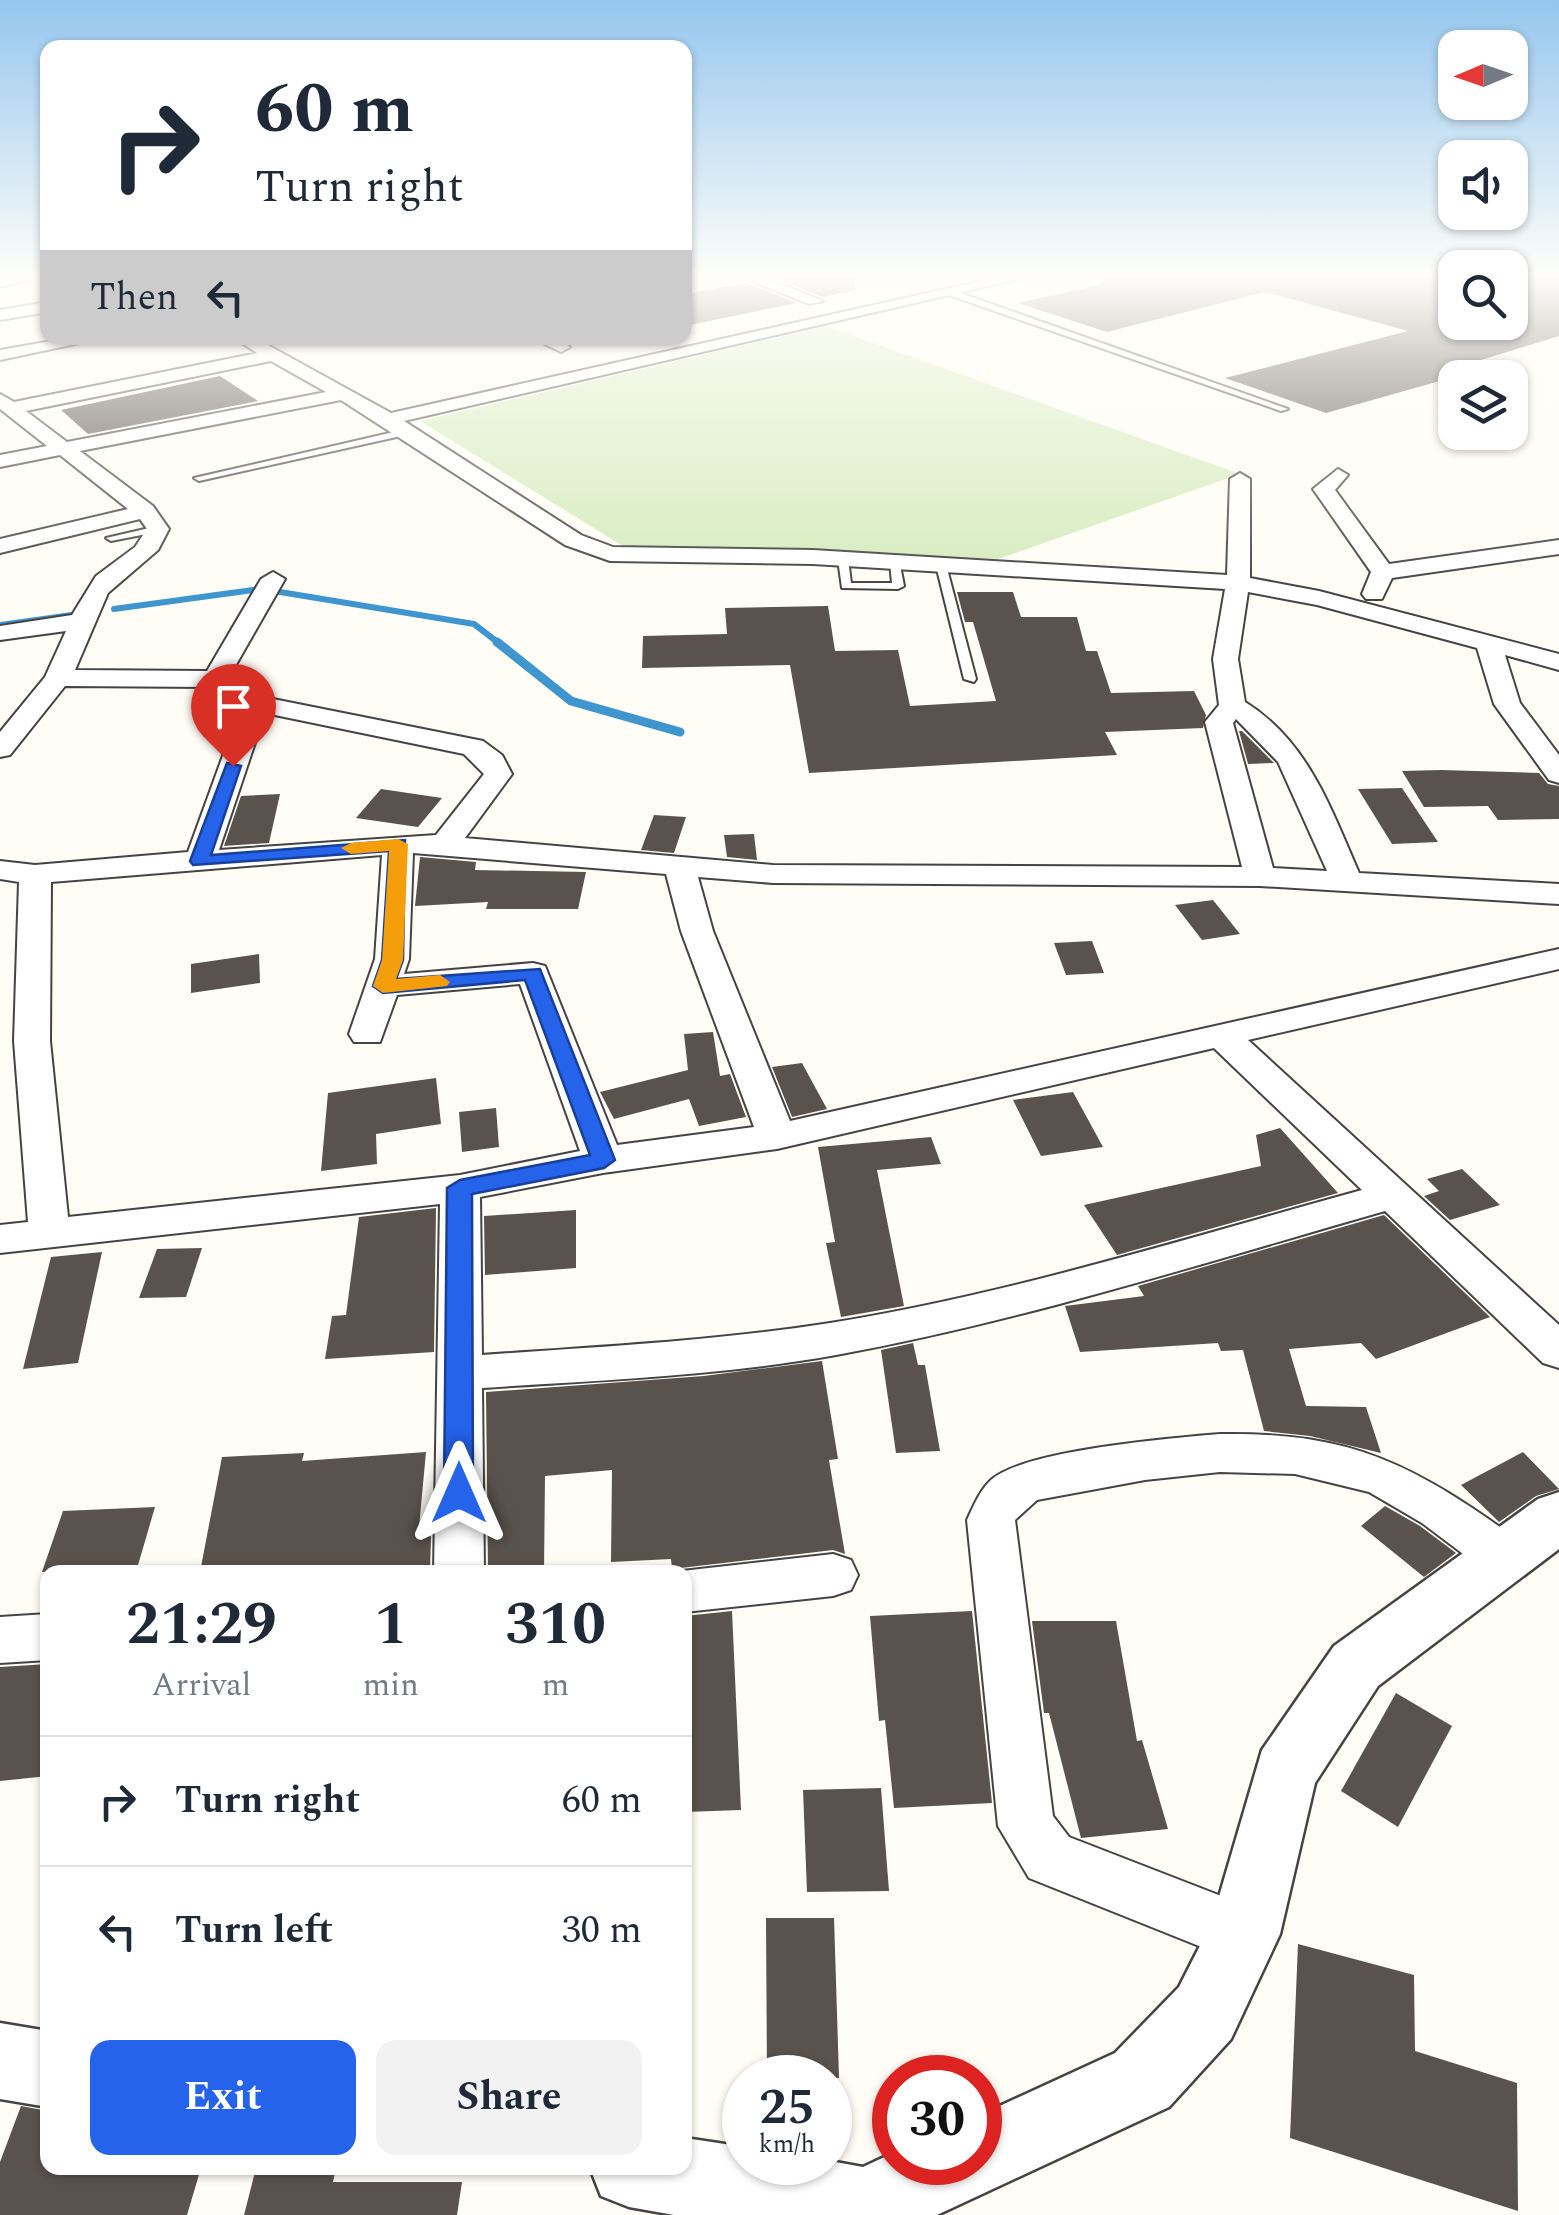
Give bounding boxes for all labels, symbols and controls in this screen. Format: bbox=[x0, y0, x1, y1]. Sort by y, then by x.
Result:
north arrow bbox=[1438, 30, 1528, 120]
map controls bbox=[1438, 30, 1528, 450]
text: 60 m bbox=[255, 57, 414, 163]
icon: right bbox=[90, 80, 220, 210]
button: sound bbox=[1438, 140, 1528, 230]
text: Turn right bbox=[255, 153, 464, 222]
button: search bbox=[1438, 250, 1528, 340]
text: Then bbox=[90, 269, 178, 327]
icon: left bbox=[198, 270, 253, 325]
button: layers bbox=[1438, 360, 1528, 450]
pin bbox=[191, 664, 276, 767]
icon: arrive bbox=[206, 679, 261, 734]
position arrow bbox=[407, 1441, 511, 1545]
text: 21:29 bbox=[126, 1579, 277, 1671]
text: 1 bbox=[374, 1579, 408, 1671]
text: 310 bbox=[505, 1579, 606, 1671]
text: Arrival bbox=[152, 1661, 251, 1710]
text: min bbox=[363, 1661, 419, 1710]
text: m bbox=[542, 1661, 569, 1710]
text: Turn right bbox=[175, 1772, 360, 1830]
text: 60 m bbox=[562, 1772, 642, 1830]
icon: right bbox=[90, 1774, 145, 1829]
text: Turn left bbox=[175, 1902, 333, 1960]
text: 30 m bbox=[562, 1902, 642, 1960]
icon: left bbox=[90, 1904, 145, 1959]
button: Exit bbox=[90, 2040, 356, 2155]
button: Share bbox=[376, 2040, 642, 2155]
speed limit sign: 30 bbox=[872, 2055, 1002, 2185]
text: 25 bbox=[759, 2070, 815, 2146]
text: km/h bbox=[759, 2126, 815, 2164]

